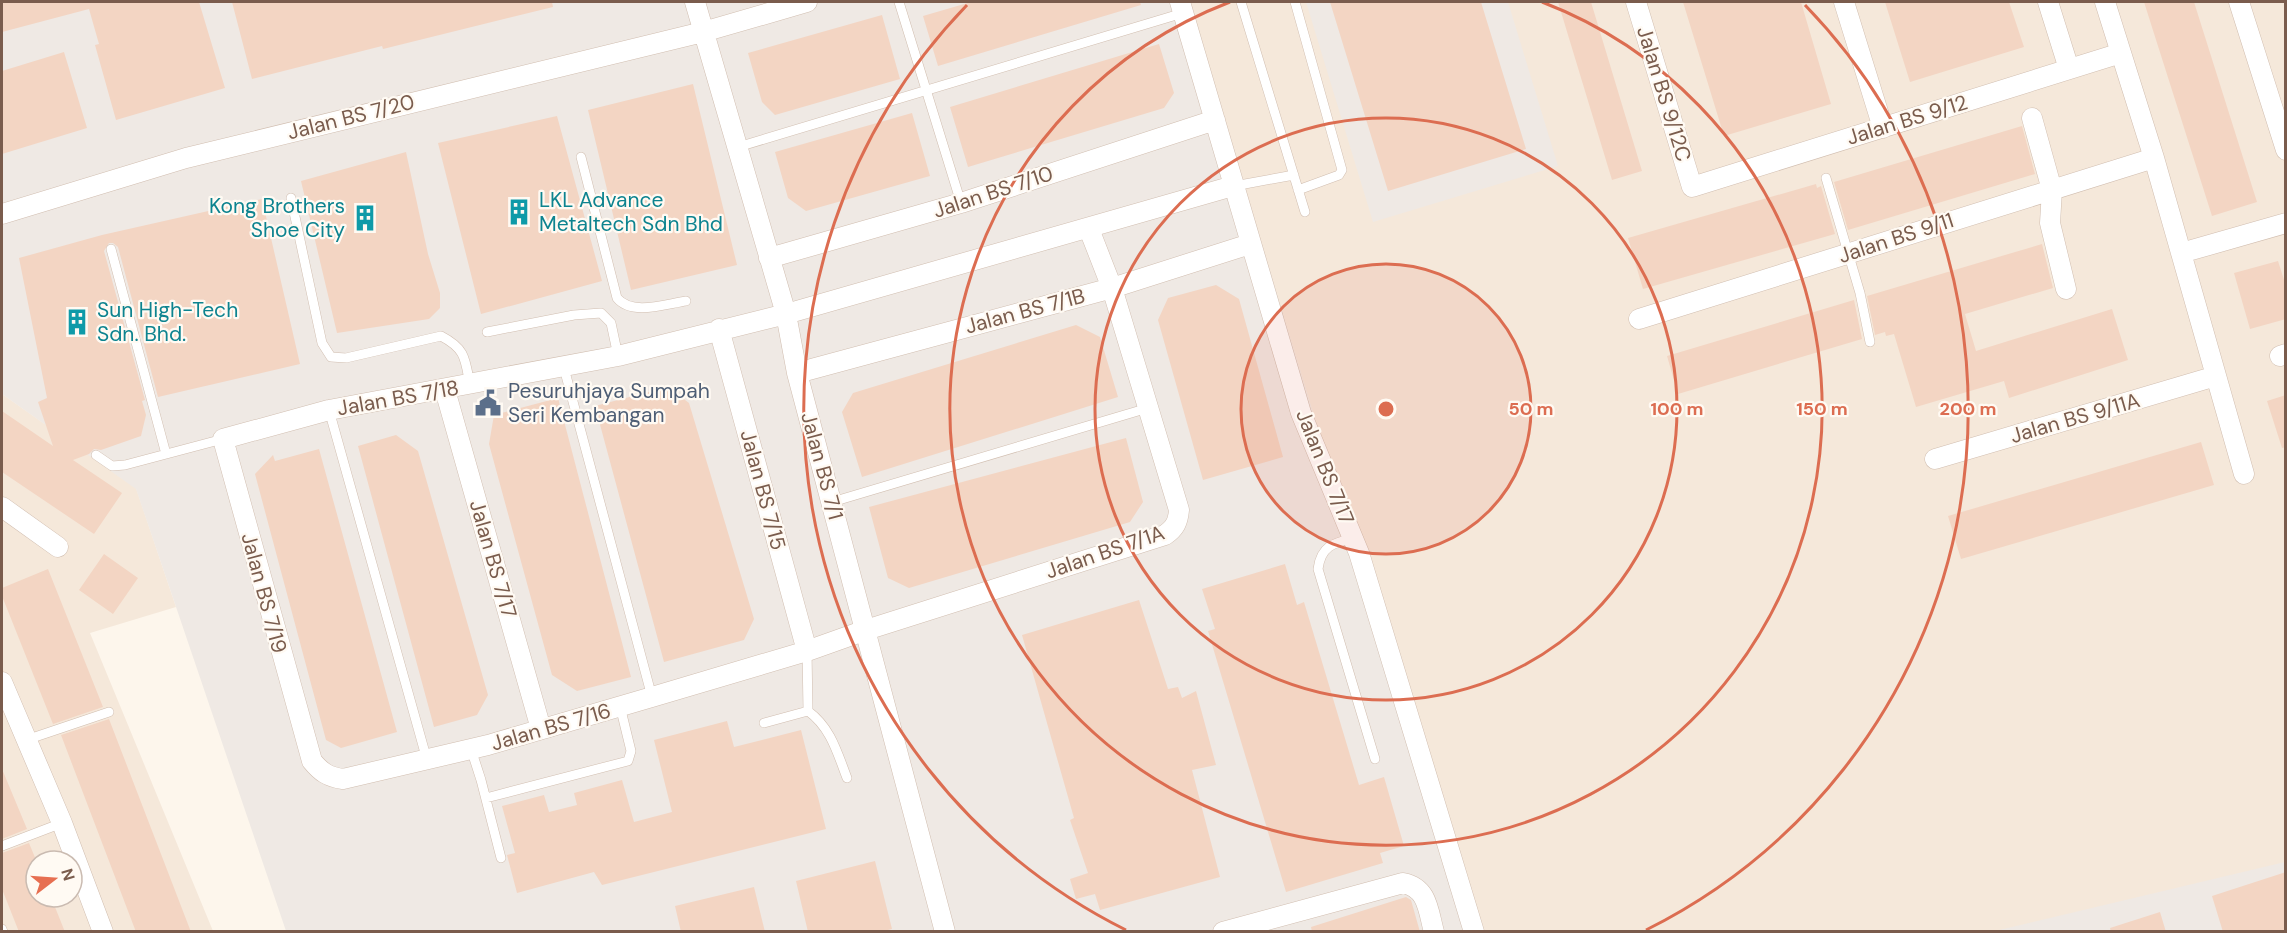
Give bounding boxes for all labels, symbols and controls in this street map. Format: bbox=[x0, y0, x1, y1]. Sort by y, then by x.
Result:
street label: Jalan BS 9/12C bbox=[1630, 23, 1698, 165]
street label: Jalan BS 7/20 bbox=[285, 88, 417, 146]
street label: Jalan BS 9/12 bbox=[1843, 88, 1971, 152]
street label: Jalan BS 7/10 bbox=[929, 159, 1057, 225]
place label: LKL Advance Metaltech Sdn Bhd bbox=[539, 186, 723, 238]
place label: Kong Brothers Shoe City bbox=[209, 192, 345, 244]
building icon: LKL Advance Metaltech Sdn Bhd bbox=[504, 197, 534, 227]
building icon: Kong Brothers Shoe City bbox=[350, 203, 380, 233]
street label: Jalan BS 9/11 bbox=[1835, 206, 1957, 270]
street label: Jalan BS 7/1B bbox=[962, 282, 1088, 340]
place label: Sun High-Tech Sdn. Bhd. bbox=[97, 296, 238, 348]
building icon: Sun High-Tech Sdn. Bhd. bbox=[62, 307, 92, 337]
street label: Jalan BS 7/18 bbox=[335, 374, 461, 422]
place label: Pesuruhjaya Sumpah Seri Kembangan bbox=[508, 377, 710, 429]
street label: Jalan BS 9/11A bbox=[2007, 386, 2143, 450]
public building icon: Pesuruhjaya Sumpah Seri Kembangan bbox=[473, 388, 503, 418]
text: 50 m bbox=[1508, 397, 1554, 421]
text: 100 m bbox=[1650, 397, 1704, 421]
text: 150 m bbox=[1796, 397, 1848, 421]
text: 200 m bbox=[1940, 397, 1996, 421]
centre of rings bbox=[1376, 399, 1396, 419]
street label: Jalan BS 7/17 bbox=[1289, 405, 1361, 529]
street label: Jalan BS 7/1 bbox=[794, 409, 850, 523]
street label: Jalan BS 7/15 bbox=[734, 427, 792, 553]
street label: Jalan BS 7/17 bbox=[463, 497, 523, 621]
street label: Jalan BS 7/1A bbox=[1042, 519, 1168, 585]
street label: Jalan BS 7/19 bbox=[234, 530, 294, 656]
street label: Jalan BS 7/16 bbox=[488, 697, 614, 757]
north arrow bbox=[24, 849, 84, 909]
text: N bbox=[56, 866, 80, 883]

